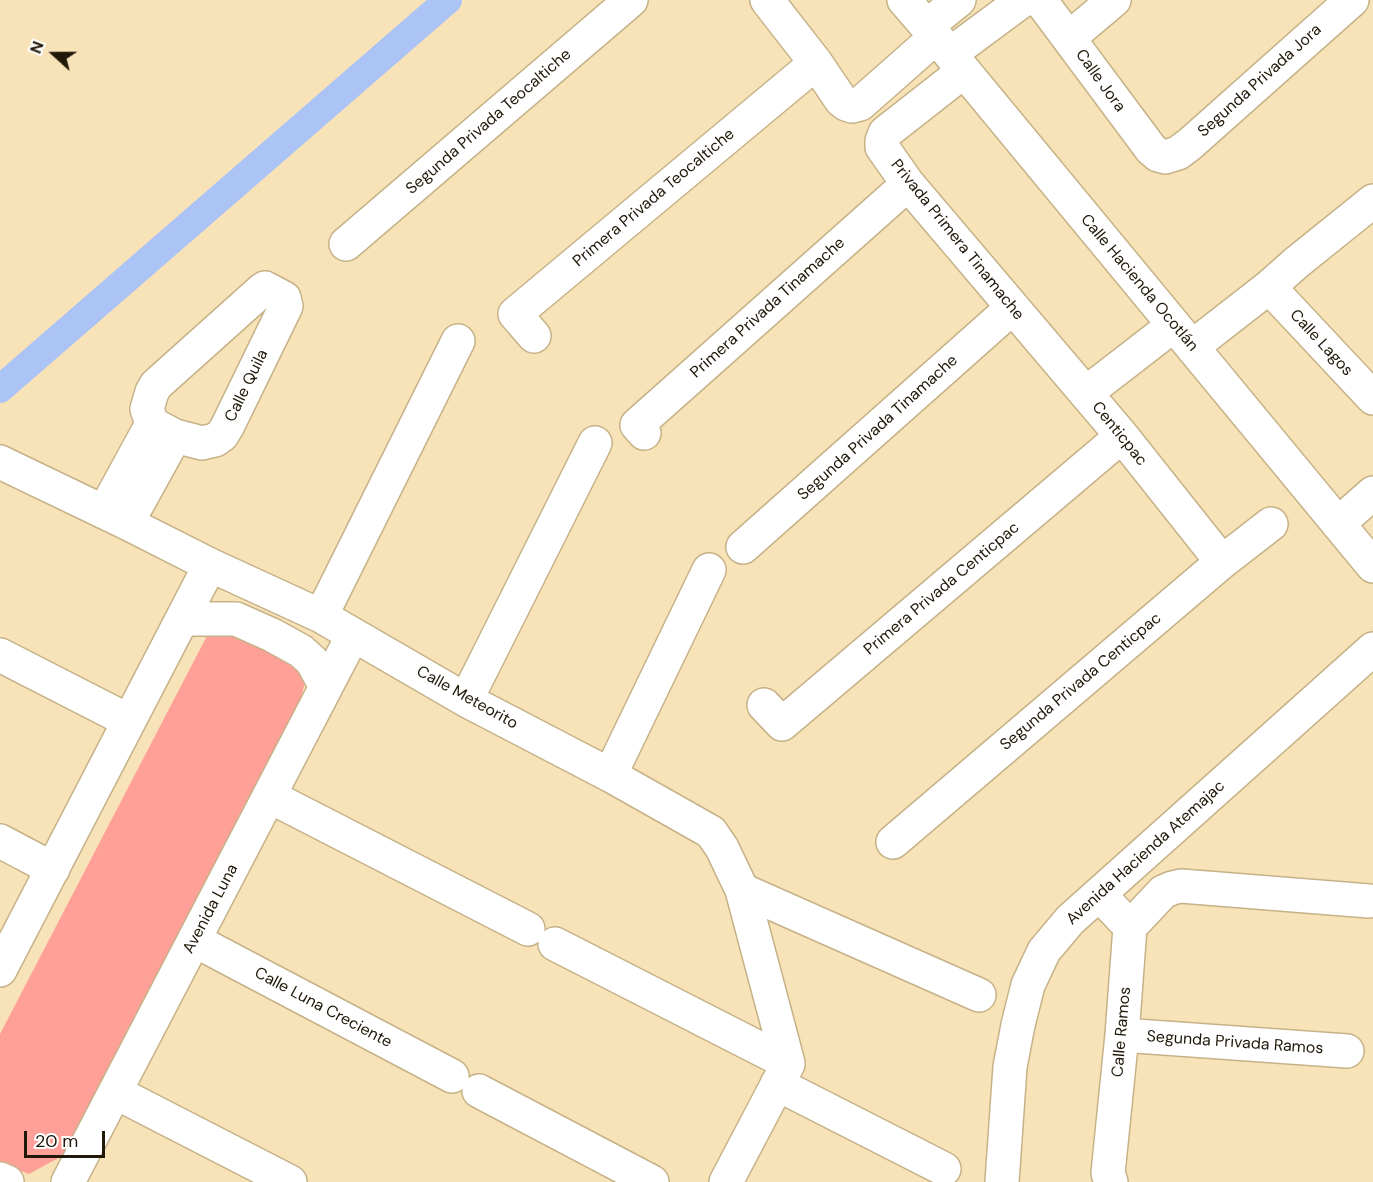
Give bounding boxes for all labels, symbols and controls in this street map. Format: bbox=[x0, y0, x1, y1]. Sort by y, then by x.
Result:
street label: Segunda Privada Jora bbox=[1194, 21, 1326, 141]
north arrow bbox=[24, 24, 84, 84]
text: N bbox=[25, 38, 49, 57]
street label: Segunda Privada Teocaltiche bbox=[403, 45, 575, 199]
street label: Calle Jora bbox=[1071, 46, 1129, 116]
street label: Primera Privada Teocaltiche bbox=[569, 125, 739, 271]
street label: Privada Primera Tinamache bbox=[886, 156, 1028, 324]
street label: Calle Hacienda Ocotlán bbox=[1076, 211, 1202, 355]
street label: Primera Privada Tinamache bbox=[687, 234, 849, 382]
street label: Calle Lagos bbox=[1285, 306, 1357, 380]
street label: Calle Quila bbox=[221, 347, 273, 425]
street label: Segunda Privada Tinamache bbox=[794, 351, 962, 505]
street label: Centicpac bbox=[1087, 398, 1151, 470]
street label: Primera Privada Centicpac bbox=[860, 518, 1024, 660]
street label: Segunda Privada Centicpac bbox=[997, 609, 1165, 755]
street label: Calle Meteorito bbox=[413, 662, 521, 734]
street label: Avenida Hacienda Atemajac bbox=[1063, 777, 1229, 929]
street label: Avenida Luna bbox=[179, 861, 243, 957]
street label: Calle Luna Creciente bbox=[251, 964, 395, 1052]
street label: Calle Ramos bbox=[1108, 986, 1136, 1078]
street label: Segunda Privada Ramos bbox=[1146, 1027, 1324, 1059]
scale bar bbox=[27, 1119, 108, 1157]
text: 20 m bbox=[35, 1129, 78, 1153]

